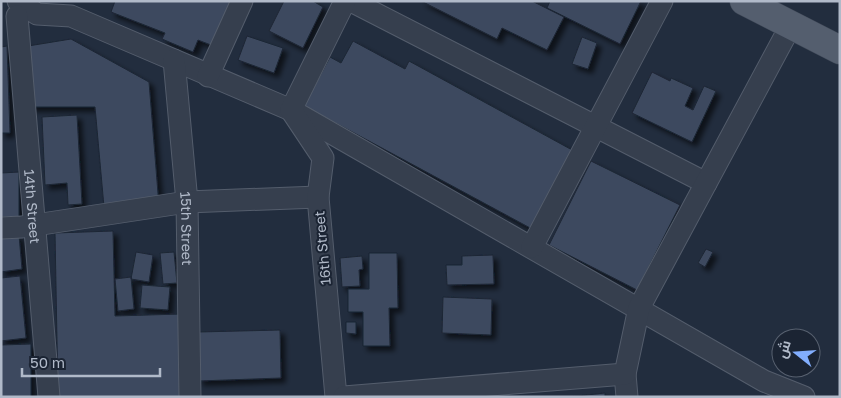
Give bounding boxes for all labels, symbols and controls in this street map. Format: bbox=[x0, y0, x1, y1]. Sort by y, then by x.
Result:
street label: 14th Street bbox=[21, 168, 45, 244]
street label: 15th Street bbox=[178, 191, 196, 266]
street label: 16th Street bbox=[310, 210, 334, 286]
north arrow bbox=[771, 328, 821, 378]
text: ش bbox=[772, 338, 795, 360]
scale bar bbox=[22, 346, 160, 378]
text: 50 m bbox=[30, 353, 65, 371]

